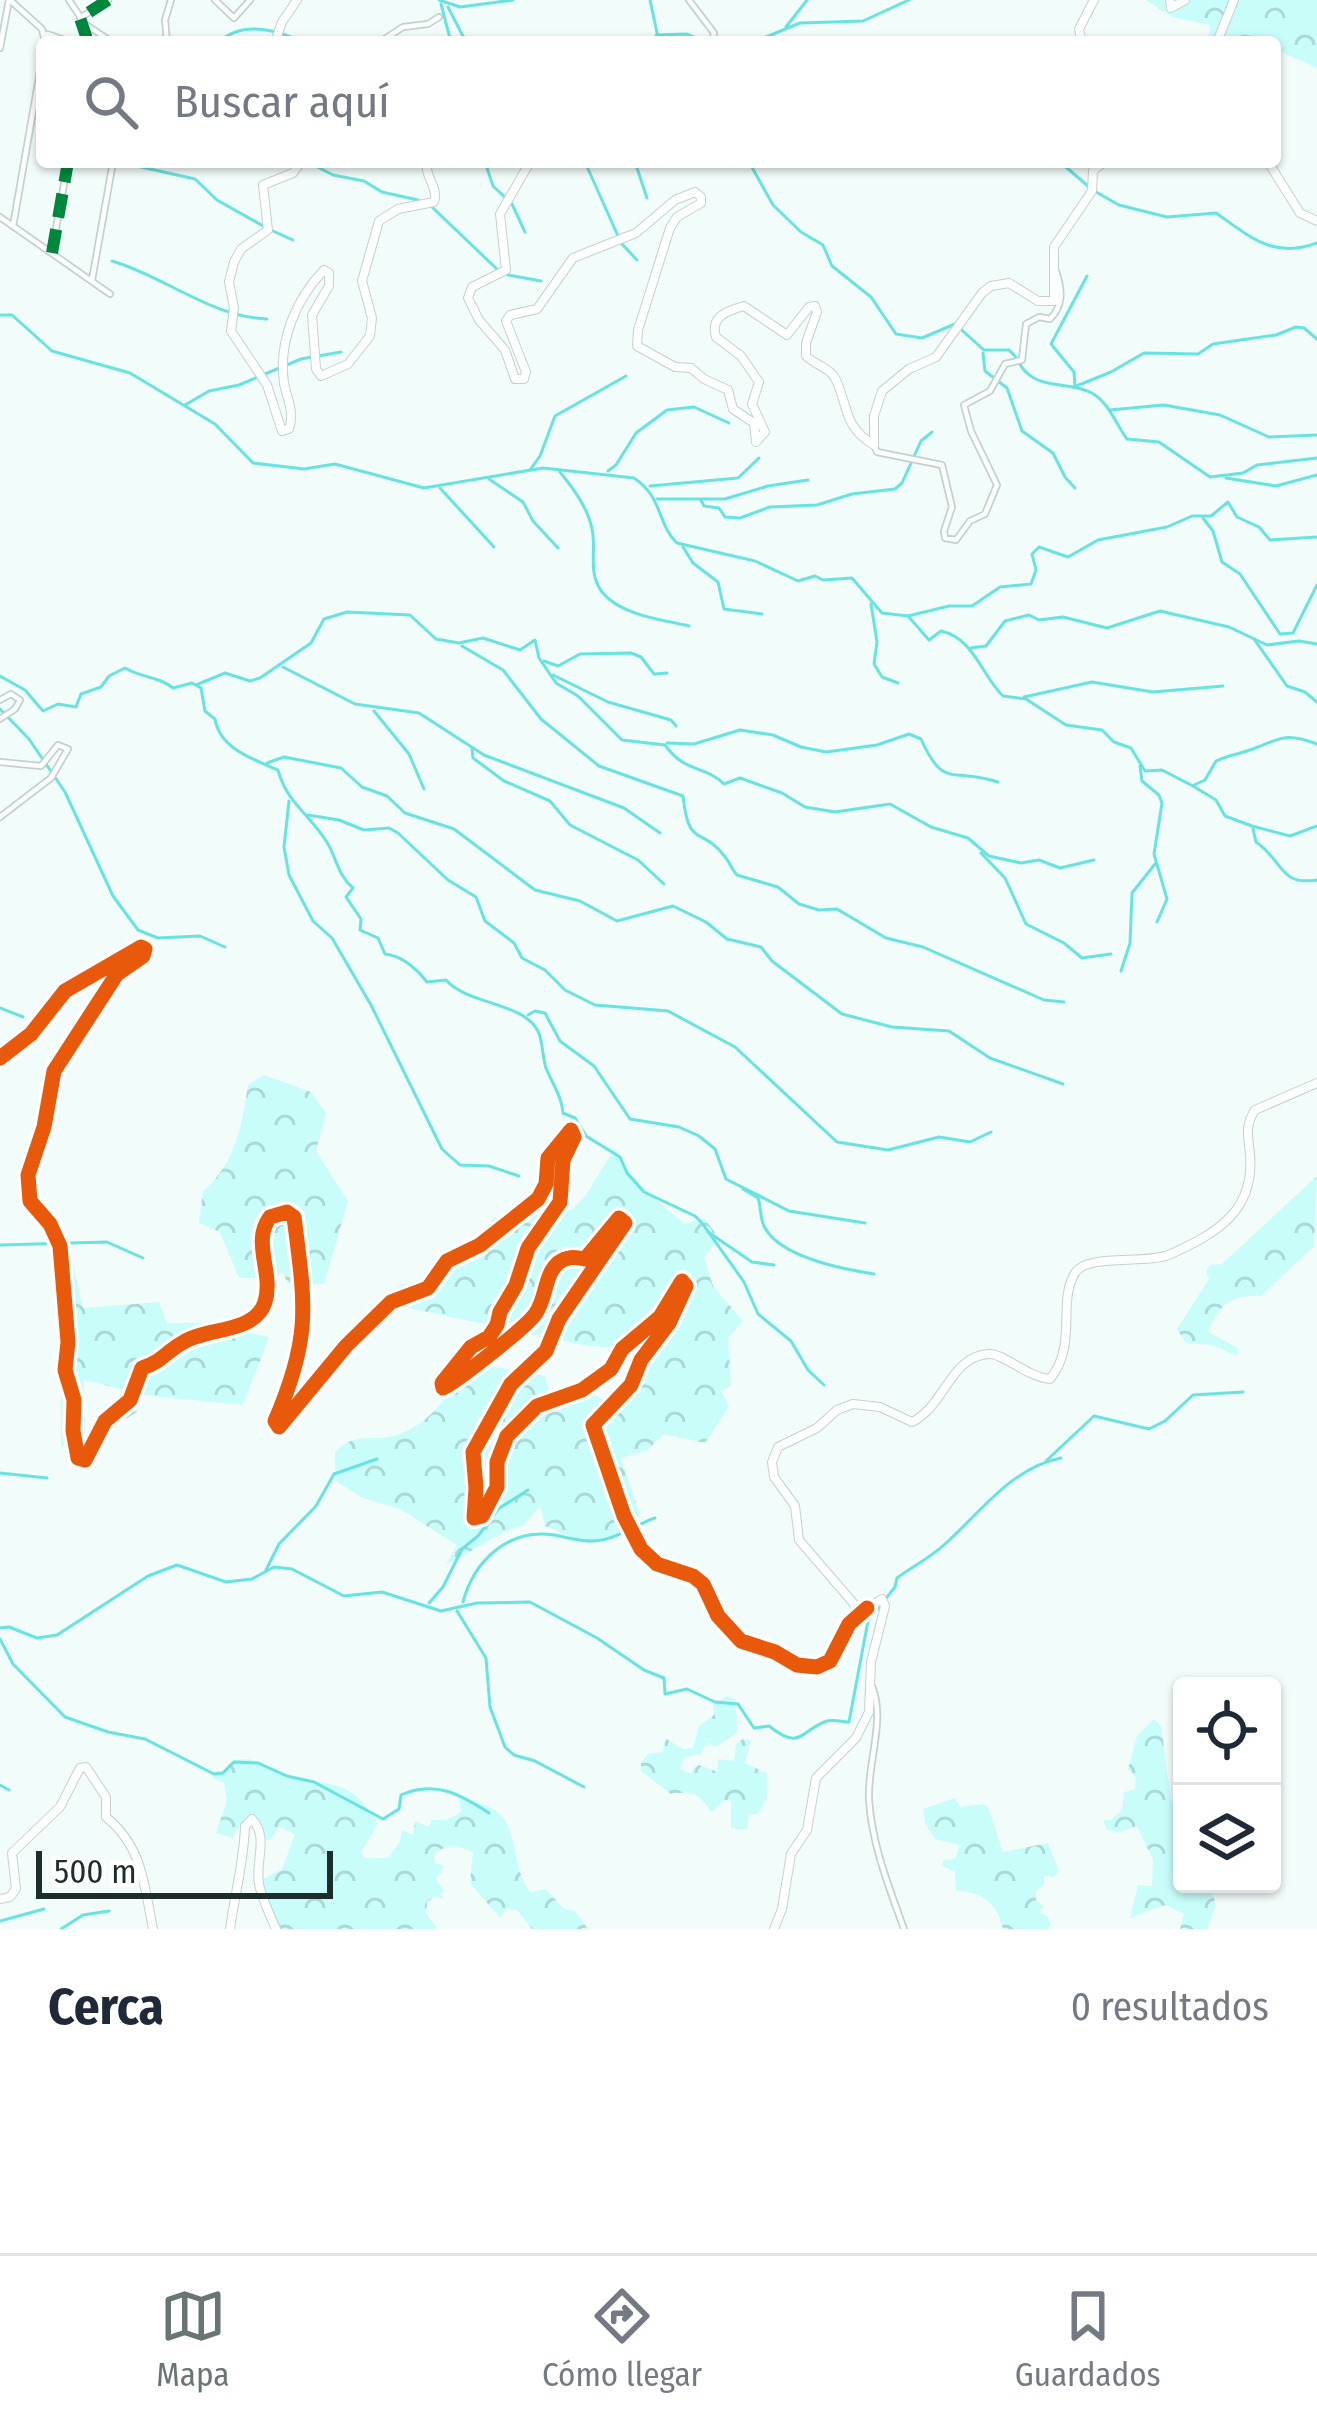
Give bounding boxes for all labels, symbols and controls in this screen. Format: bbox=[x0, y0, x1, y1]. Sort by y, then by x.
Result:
search box bbox=[36, 36, 1281, 168]
icon: search bbox=[78, 69, 144, 135]
text: Buscar aquí bbox=[174, 75, 390, 129]
map controls bbox=[1173, 1677, 1281, 1893]
button: locate bbox=[1173, 1677, 1281, 1785]
button: layers bbox=[1173, 1785, 1281, 1893]
scale bar bbox=[36, 1845, 333, 1898]
text: 500 m bbox=[54, 1852, 137, 1892]
text: Cerca bbox=[48, 1976, 164, 2038]
text: 0 resultados bbox=[1071, 1984, 1269, 2030]
tab: Mapa bbox=[156, 2283, 229, 2395]
tab: Cómo llegar bbox=[542, 2283, 702, 2395]
tab: Guardados bbox=[1015, 2283, 1161, 2395]

